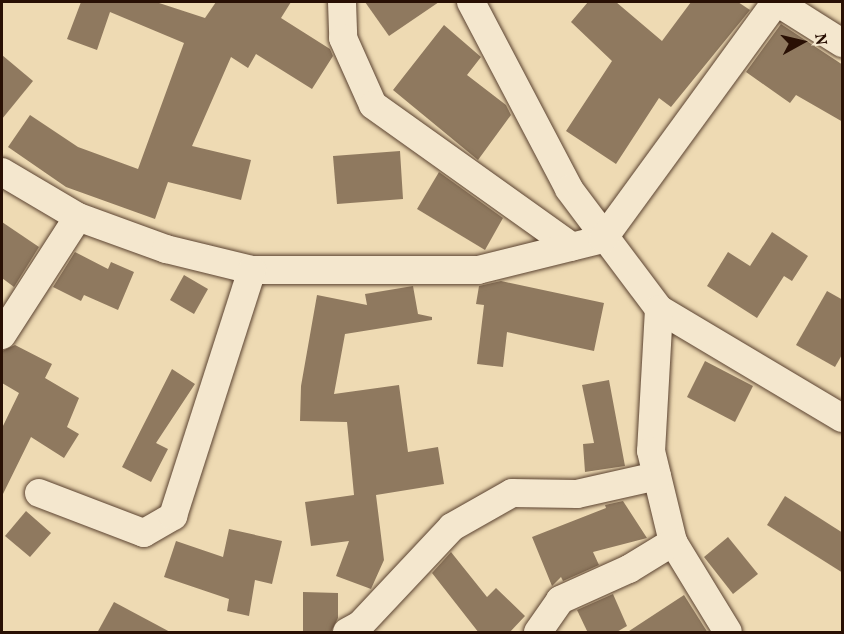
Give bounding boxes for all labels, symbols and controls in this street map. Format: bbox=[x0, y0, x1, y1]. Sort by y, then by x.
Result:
north arrow bbox=[772, 12, 832, 72]
text: N bbox=[808, 32, 832, 47]

